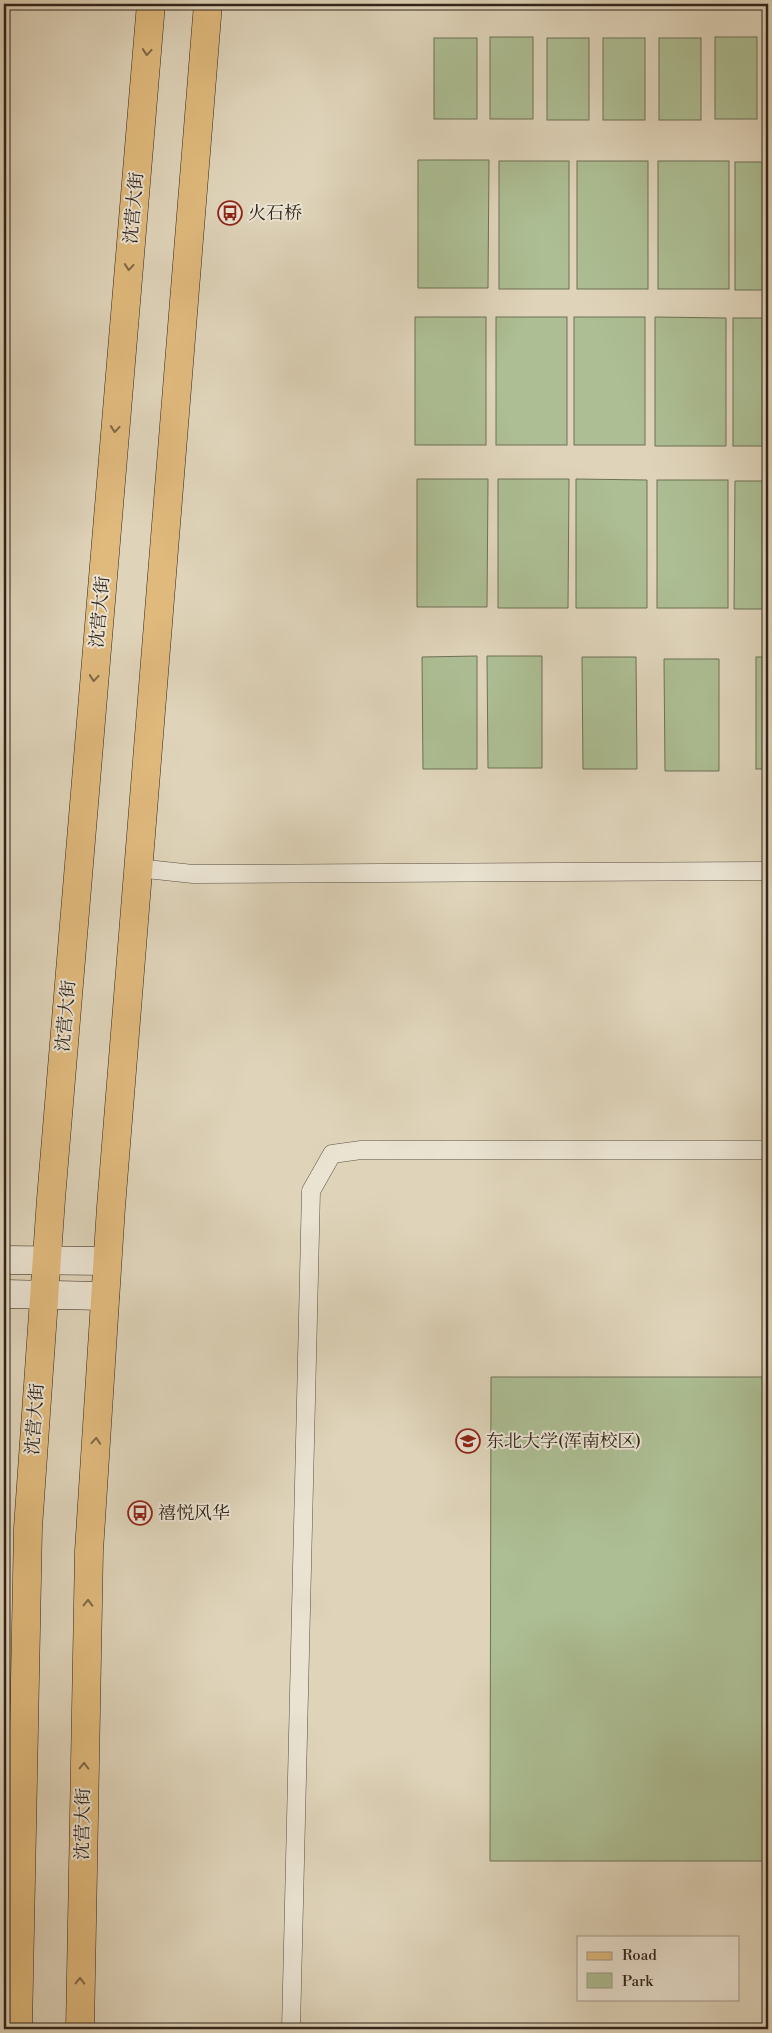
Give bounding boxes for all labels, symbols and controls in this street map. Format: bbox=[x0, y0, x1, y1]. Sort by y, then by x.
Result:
one-way arrow bbox=[141, 49, 152, 57]
street label: 沈营大街 bbox=[119, 171, 149, 245]
bus stop icon: 火石桥 bbox=[217, 200, 243, 226]
place label: 火石桥 bbox=[248, 202, 302, 225]
one-way arrow bbox=[124, 263, 135, 271]
one-way arrow bbox=[110, 425, 121, 433]
street label: 沈营大街 bbox=[85, 575, 115, 649]
one-way arrow bbox=[89, 674, 100, 682]
street label: 沈营大街 bbox=[51, 979, 81, 1053]
street label: 沈营大街 bbox=[21, 1382, 49, 1456]
school or university icon: 东北大学(浑南校区) bbox=[455, 1428, 481, 1454]
place label: 东北大学(浑南校区) bbox=[486, 1430, 641, 1453]
one-way arrow bbox=[90, 1437, 101, 1445]
bus stop icon: 禧悦风华 bbox=[127, 1500, 153, 1526]
place label: 禧悦风华 bbox=[158, 1502, 230, 1525]
one-way arrow bbox=[82, 1599, 93, 1607]
one-way arrow bbox=[79, 1761, 90, 1769]
street label: 沈营大街 bbox=[71, 1788, 95, 1860]
legend bbox=[577, 1936, 740, 2000]
text: Road bbox=[622, 1946, 657, 1965]
text: Park bbox=[622, 1972, 654, 1991]
one-way arrow bbox=[75, 1976, 85, 1984]

